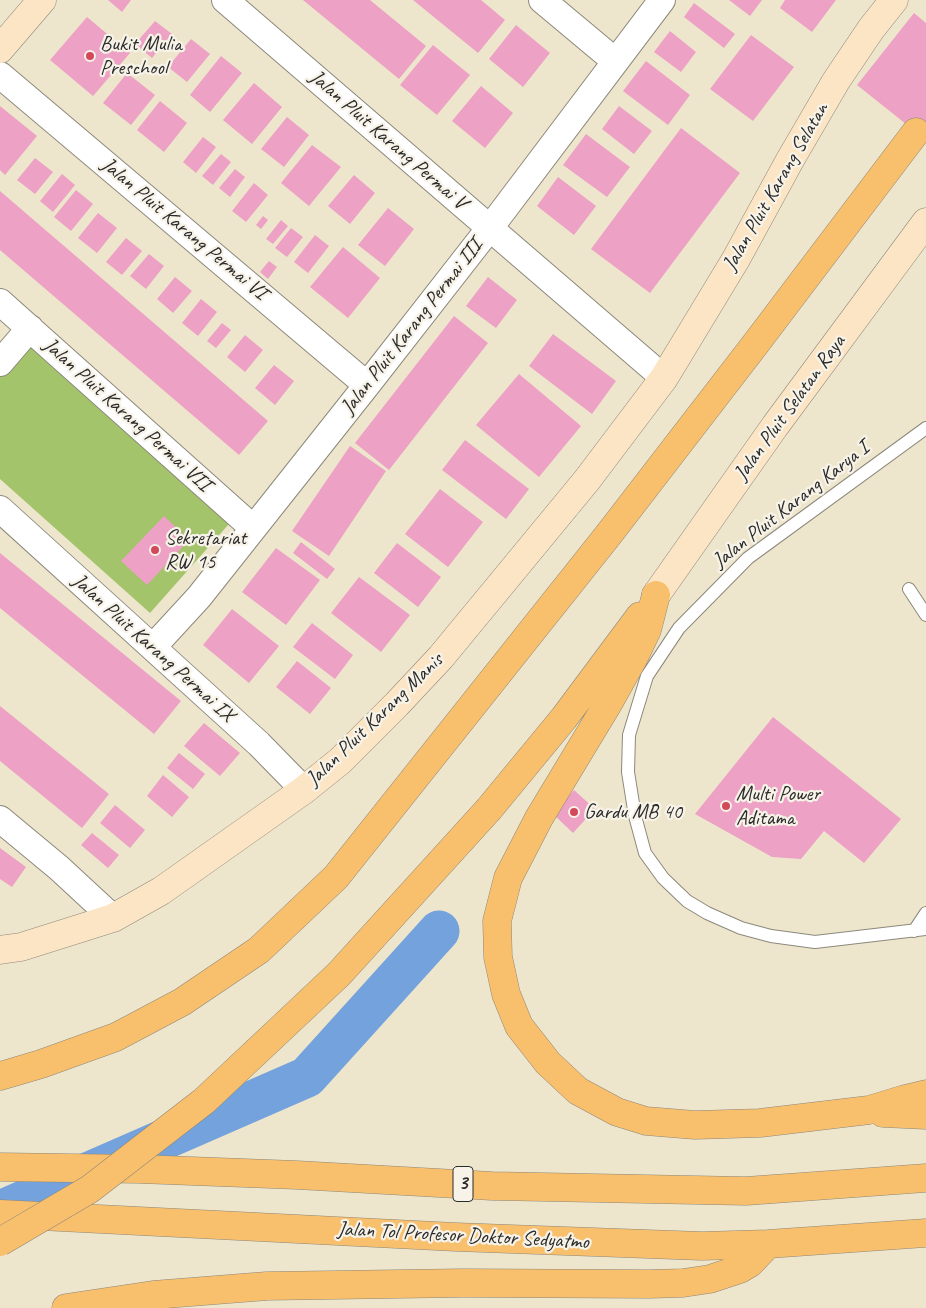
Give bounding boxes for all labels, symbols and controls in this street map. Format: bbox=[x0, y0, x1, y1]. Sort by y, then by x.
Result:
place label: Bukit Mulia Preschool bbox=[100, 31, 182, 81]
marker: Bukit Mulia Preschool bbox=[84, 50, 96, 62]
street label: Jalan Pluit Karang Permai V bbox=[304, 65, 472, 215]
street label: Jalan Pluit Karang Selatan bbox=[718, 99, 834, 275]
street label: Jalan Pluit Karang Permai VI bbox=[96, 152, 272, 306]
street label: Jalan Pluit Karang Permai III bbox=[336, 234, 488, 420]
street label: Jalan Pluit Selatan Raya bbox=[729, 330, 851, 486]
street label: Jalan Pluit Karang Permai VII bbox=[38, 333, 216, 497]
street label: Jalan Pluit Karang Karya I bbox=[708, 436, 874, 574]
place label: Sekretariat RW 15 bbox=[165, 525, 246, 575]
marker: Sekretariat RW 15 bbox=[149, 544, 161, 556]
street label: Jalan Pluit Karang Permai IX bbox=[67, 569, 239, 727]
street label: Jalan Pluit Karang Manis bbox=[301, 648, 449, 792]
place label: Multi Power Aditama bbox=[736, 781, 820, 831]
place label: Gardu MB 40 bbox=[584, 799, 682, 825]
marker: Multi Power Aditama bbox=[720, 800, 732, 812]
marker: Gardu MB 40 bbox=[568, 806, 580, 818]
road number: 3 bbox=[453, 1166, 473, 1202]
street label: Jalan Tol Profesor Doktor Sedyatmo bbox=[337, 1217, 589, 1255]

